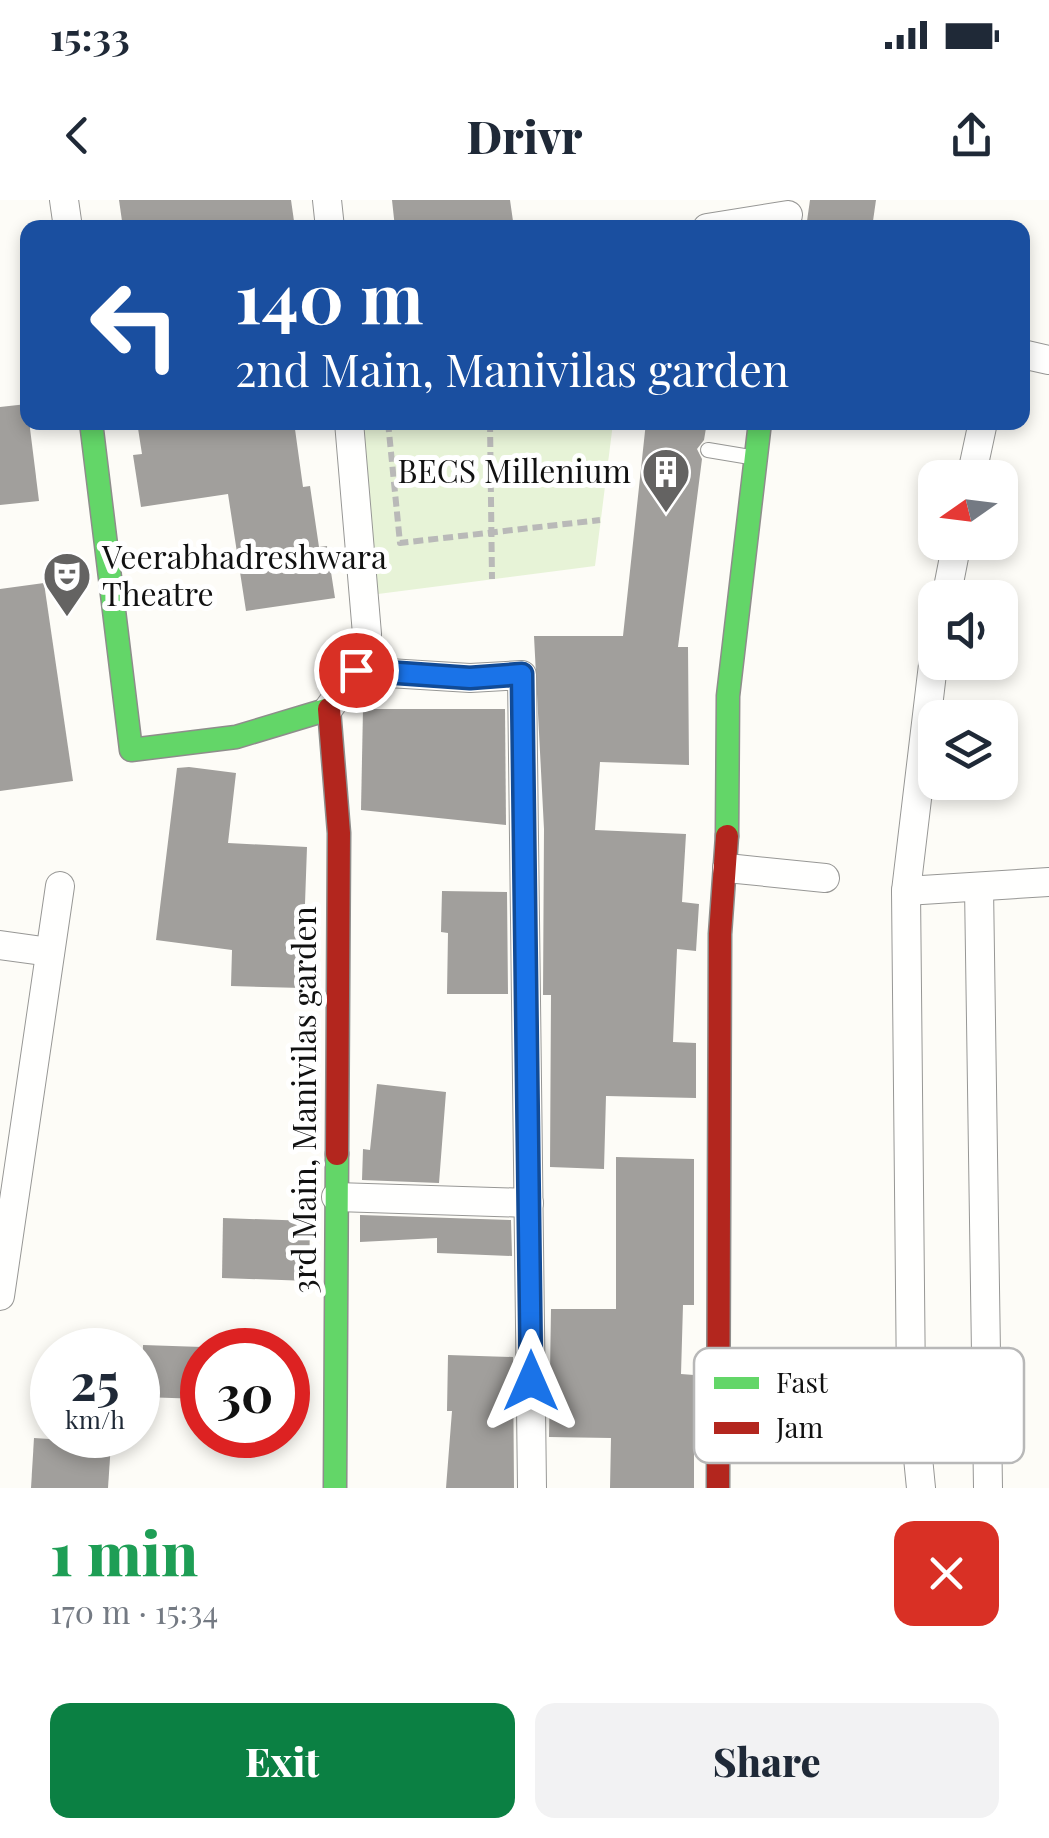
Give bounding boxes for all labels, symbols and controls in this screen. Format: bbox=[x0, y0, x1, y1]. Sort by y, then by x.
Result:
text: 15:33 bbox=[50, 10, 130, 61]
text: Drivr bbox=[467, 105, 582, 165]
icon: back bbox=[50, 108, 105, 163]
icon: share bbox=[944, 108, 999, 163]
text: 140 m bbox=[235, 248, 424, 342]
icon: left bbox=[70, 260, 200, 390]
text: 2nd Main, Manivilas garden bbox=[235, 338, 789, 398]
building icon: BECS Millenium bbox=[640, 446, 692, 514]
place label: BECS Millenium bbox=[398, 448, 631, 491]
north arrow bbox=[918, 460, 1018, 560]
map controls bbox=[918, 460, 1018, 800]
place label: Veerabhadreshwara Theatre bbox=[101, 534, 387, 614]
theatre icon: Veerabhadreshwara Theatre bbox=[41, 550, 93, 618]
button: sound bbox=[918, 580, 1018, 680]
pin bbox=[314, 628, 399, 713]
icon: arrive bbox=[329, 643, 384, 698]
button: layers bbox=[918, 700, 1018, 800]
street label: 3rd Main, Manivilas garden bbox=[281, 906, 324, 1294]
speed limit sign: 30 bbox=[180, 1328, 310, 1458]
position arrow bbox=[479, 1329, 583, 1433]
text: 25 bbox=[70, 1347, 120, 1414]
legend bbox=[694, 1348, 1024, 1463]
text: Fast bbox=[776, 1363, 829, 1400]
text: km/h bbox=[65, 1402, 125, 1435]
text: Jam bbox=[775, 1408, 823, 1445]
text: 1 min bbox=[50, 1511, 198, 1591]
button: close bbox=[894, 1521, 999, 1626]
text: 170 m · 15:34 bbox=[50, 1589, 218, 1632]
button: Exit bbox=[50, 1703, 515, 1818]
button: Share bbox=[535, 1703, 999, 1818]

